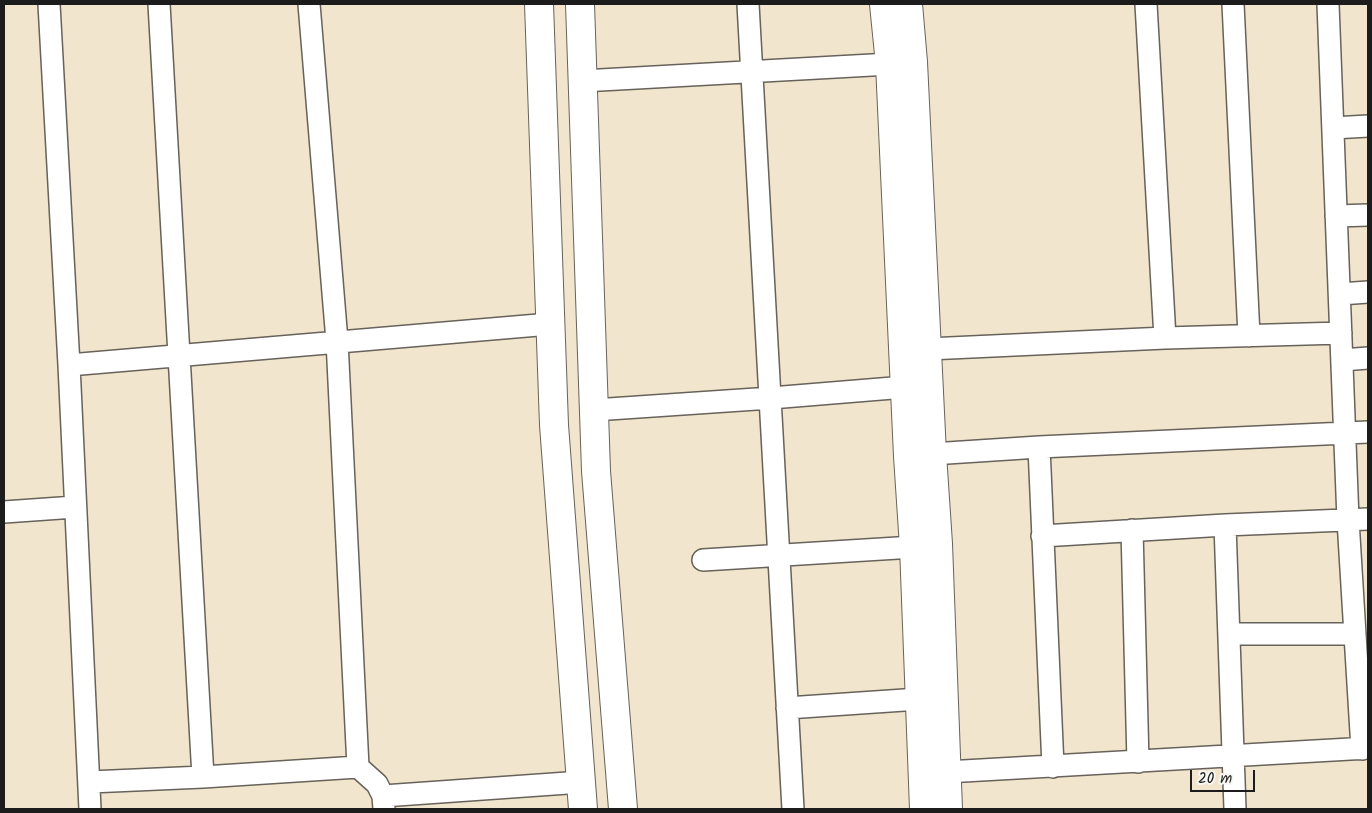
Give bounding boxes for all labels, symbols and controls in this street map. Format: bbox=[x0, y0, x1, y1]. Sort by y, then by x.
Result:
scale bar bbox=[1192, 760, 1257, 792]
text: 20 m bbox=[1198, 767, 1232, 791]

